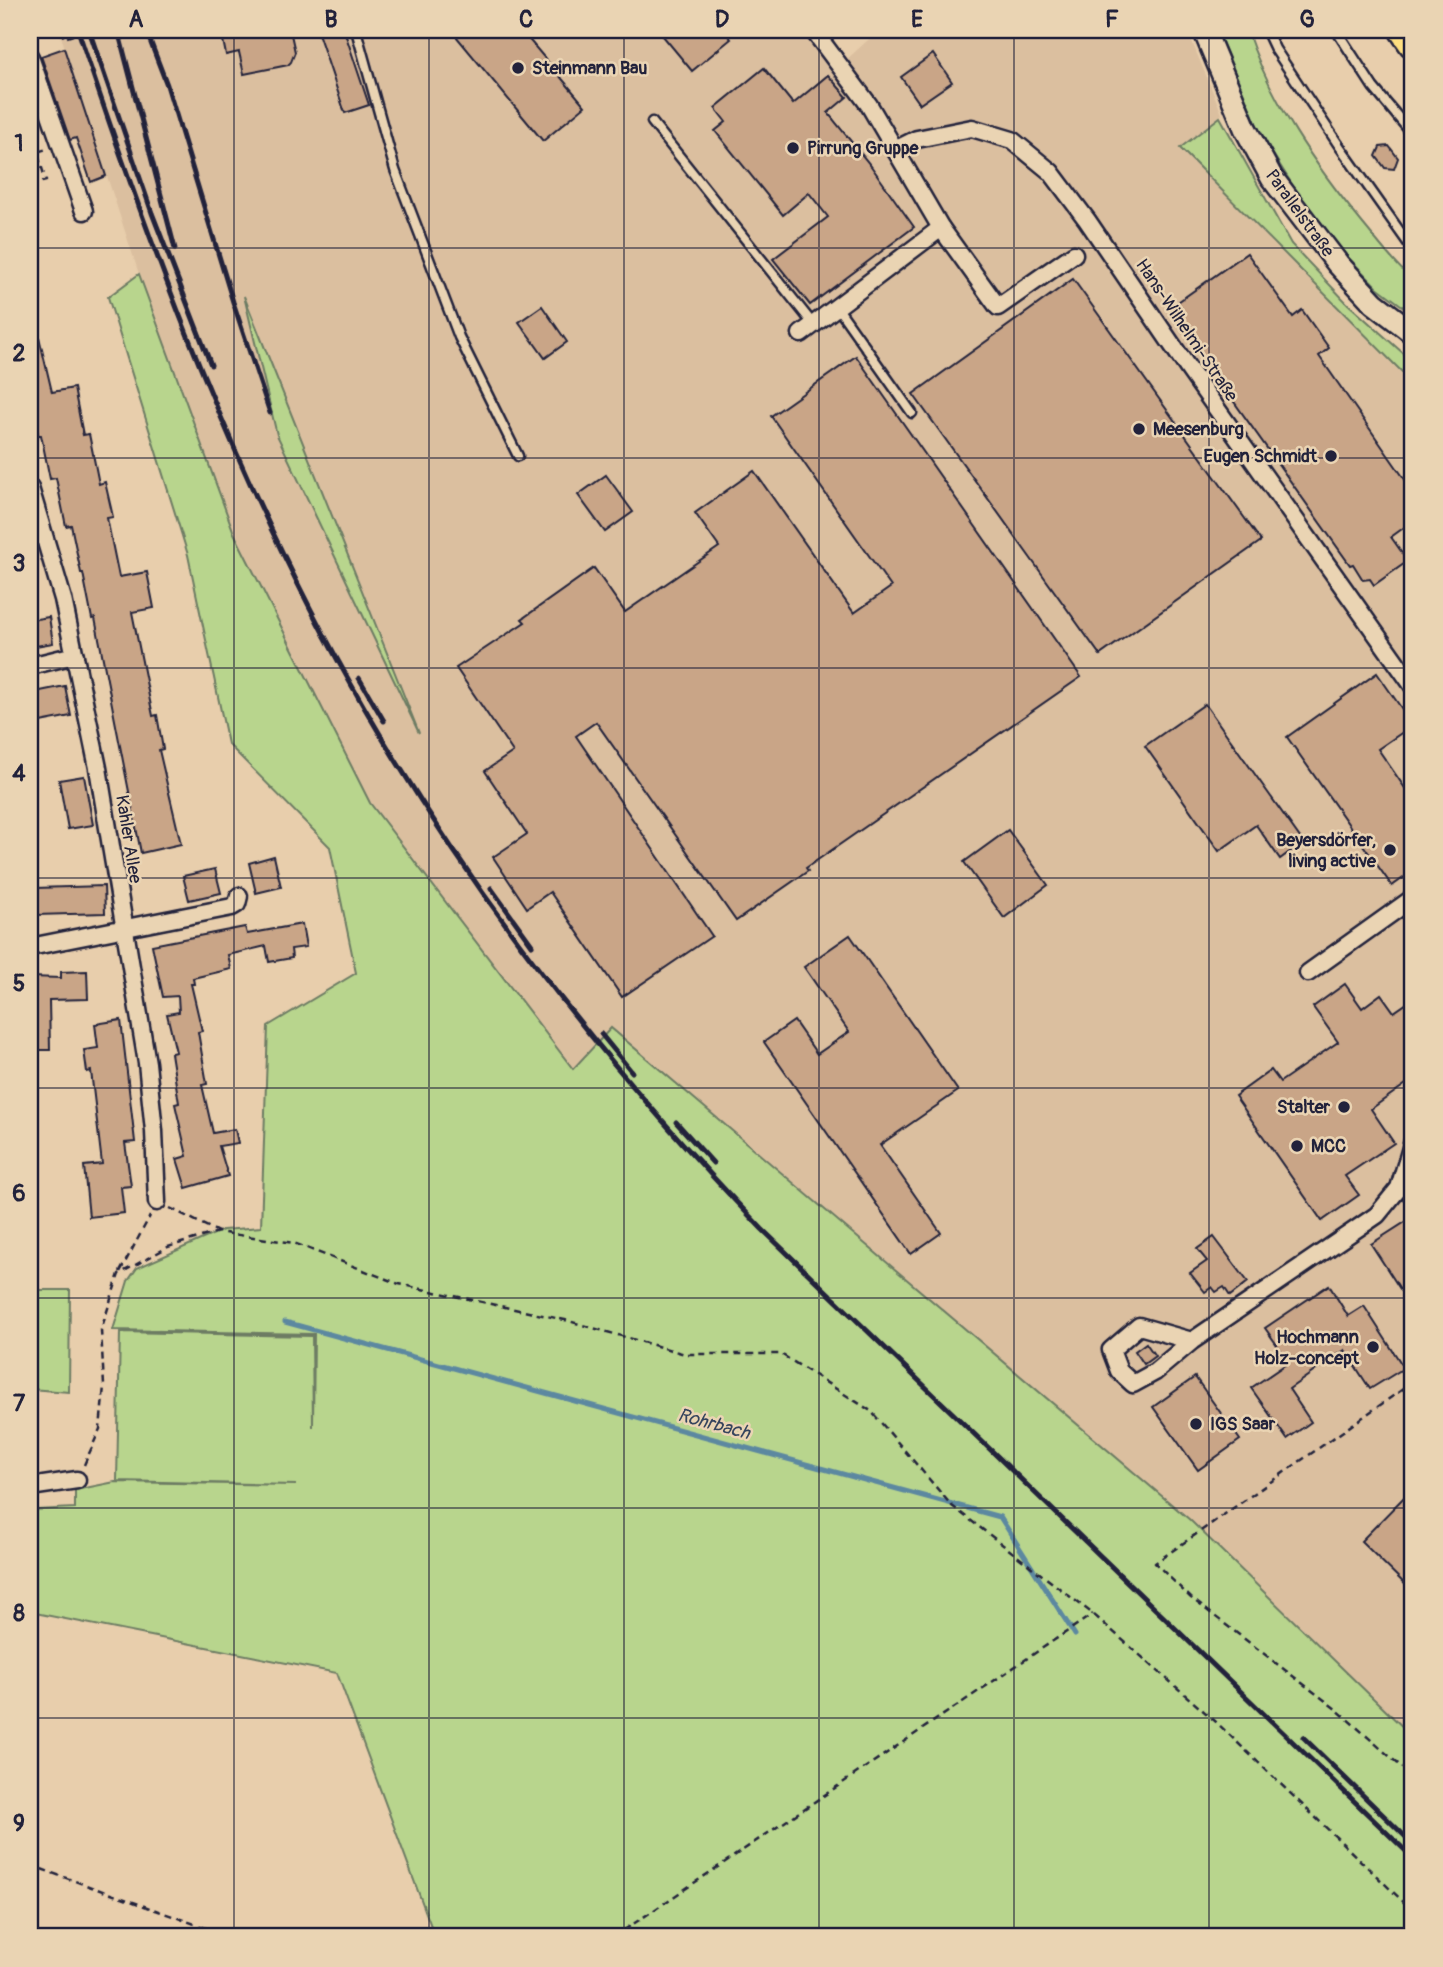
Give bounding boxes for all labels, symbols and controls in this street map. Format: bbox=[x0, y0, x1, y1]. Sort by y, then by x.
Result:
text: A bbox=[129, 5, 144, 34]
text: B bbox=[324, 5, 338, 34]
text: C bbox=[519, 5, 533, 34]
text: D bbox=[715, 5, 729, 34]
text: E bbox=[911, 5, 923, 34]
text: F bbox=[1105, 5, 1119, 34]
text: G bbox=[1299, 5, 1315, 34]
place label: Steinmann Bau bbox=[532, 57, 647, 80]
marker: Steinmann Bau bbox=[510, 60, 526, 76]
text: 1 bbox=[15, 129, 24, 158]
place label: Pirrung Gruppe bbox=[807, 137, 920, 160]
marker: Pirrung Gruppe bbox=[785, 140, 801, 156]
street label: Parallelstraße bbox=[1260, 165, 1339, 262]
street label: Hans-Wilhelmi-Straße bbox=[1130, 254, 1243, 406]
text: 2 bbox=[13, 339, 26, 368]
place label: Meesenburg bbox=[1153, 418, 1244, 441]
marker: Meesenburg bbox=[1131, 421, 1147, 437]
place label: Eugen Schmidt bbox=[1204, 445, 1318, 468]
marker: Eugen Schmidt bbox=[1323, 448, 1339, 464]
text: 3 bbox=[13, 549, 25, 578]
text: 4 bbox=[12, 759, 26, 788]
street label: Kahler Allee bbox=[110, 793, 147, 885]
place label: Beyersdörfer, living active bbox=[1276, 829, 1377, 873]
marker: Beyersdörfer, living active bbox=[1382, 842, 1398, 858]
text: 5 bbox=[13, 969, 25, 998]
place label: Stalter bbox=[1277, 1096, 1331, 1119]
marker: Stalter bbox=[1336, 1099, 1352, 1115]
place label: MCC bbox=[1311, 1135, 1346, 1158]
marker: MCC bbox=[1289, 1138, 1305, 1154]
text: 6 bbox=[12, 1179, 26, 1208]
place label: Hochmann Holz-concept bbox=[1254, 1326, 1360, 1370]
marker: Hochmann Holz-concept bbox=[1365, 1339, 1381, 1355]
text: 7 bbox=[13, 1389, 26, 1418]
water label: Rohrbach bbox=[675, 1403, 753, 1445]
place label: IGS Saar bbox=[1210, 1413, 1276, 1436]
marker: IGS Saar bbox=[1188, 1416, 1204, 1432]
text: 8 bbox=[13, 1599, 25, 1628]
text: 9 bbox=[13, 1809, 25, 1838]

